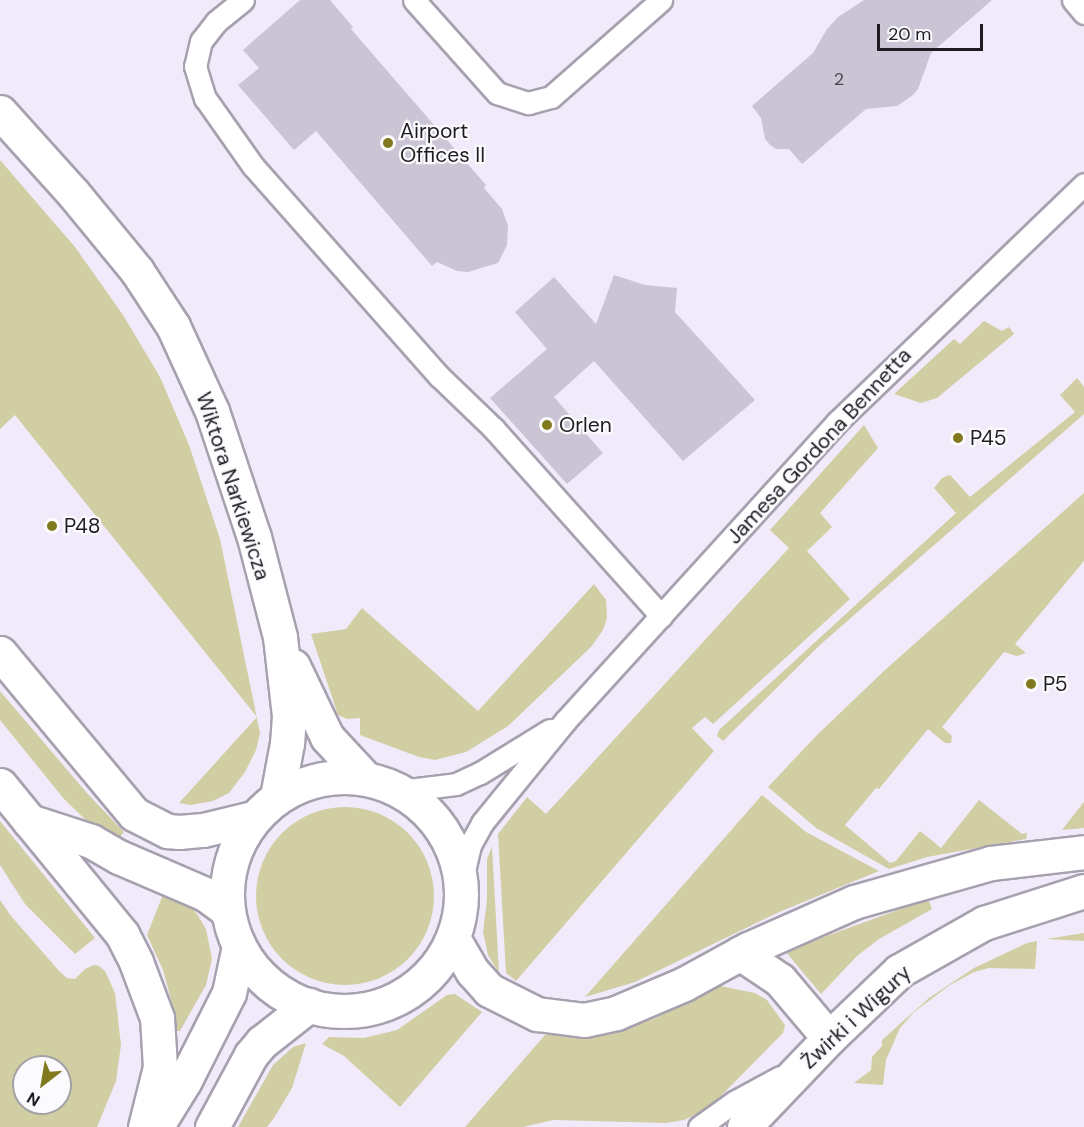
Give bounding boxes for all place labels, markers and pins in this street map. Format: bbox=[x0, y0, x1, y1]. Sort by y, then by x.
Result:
place label: Airport Offices II bbox=[400, 118, 485, 168]
marker: Airport Offices II bbox=[381, 136, 395, 150]
place label: Orlen bbox=[559, 412, 612, 438]
marker: Orlen bbox=[540, 418, 554, 432]
place label: P45 bbox=[970, 425, 1007, 451]
marker: P45 bbox=[951, 431, 965, 445]
place label: P48 bbox=[64, 513, 100, 539]
marker: P48 bbox=[45, 519, 59, 533]
place label: P5 bbox=[1043, 671, 1068, 697]
marker: P5 bbox=[1024, 677, 1038, 691]

